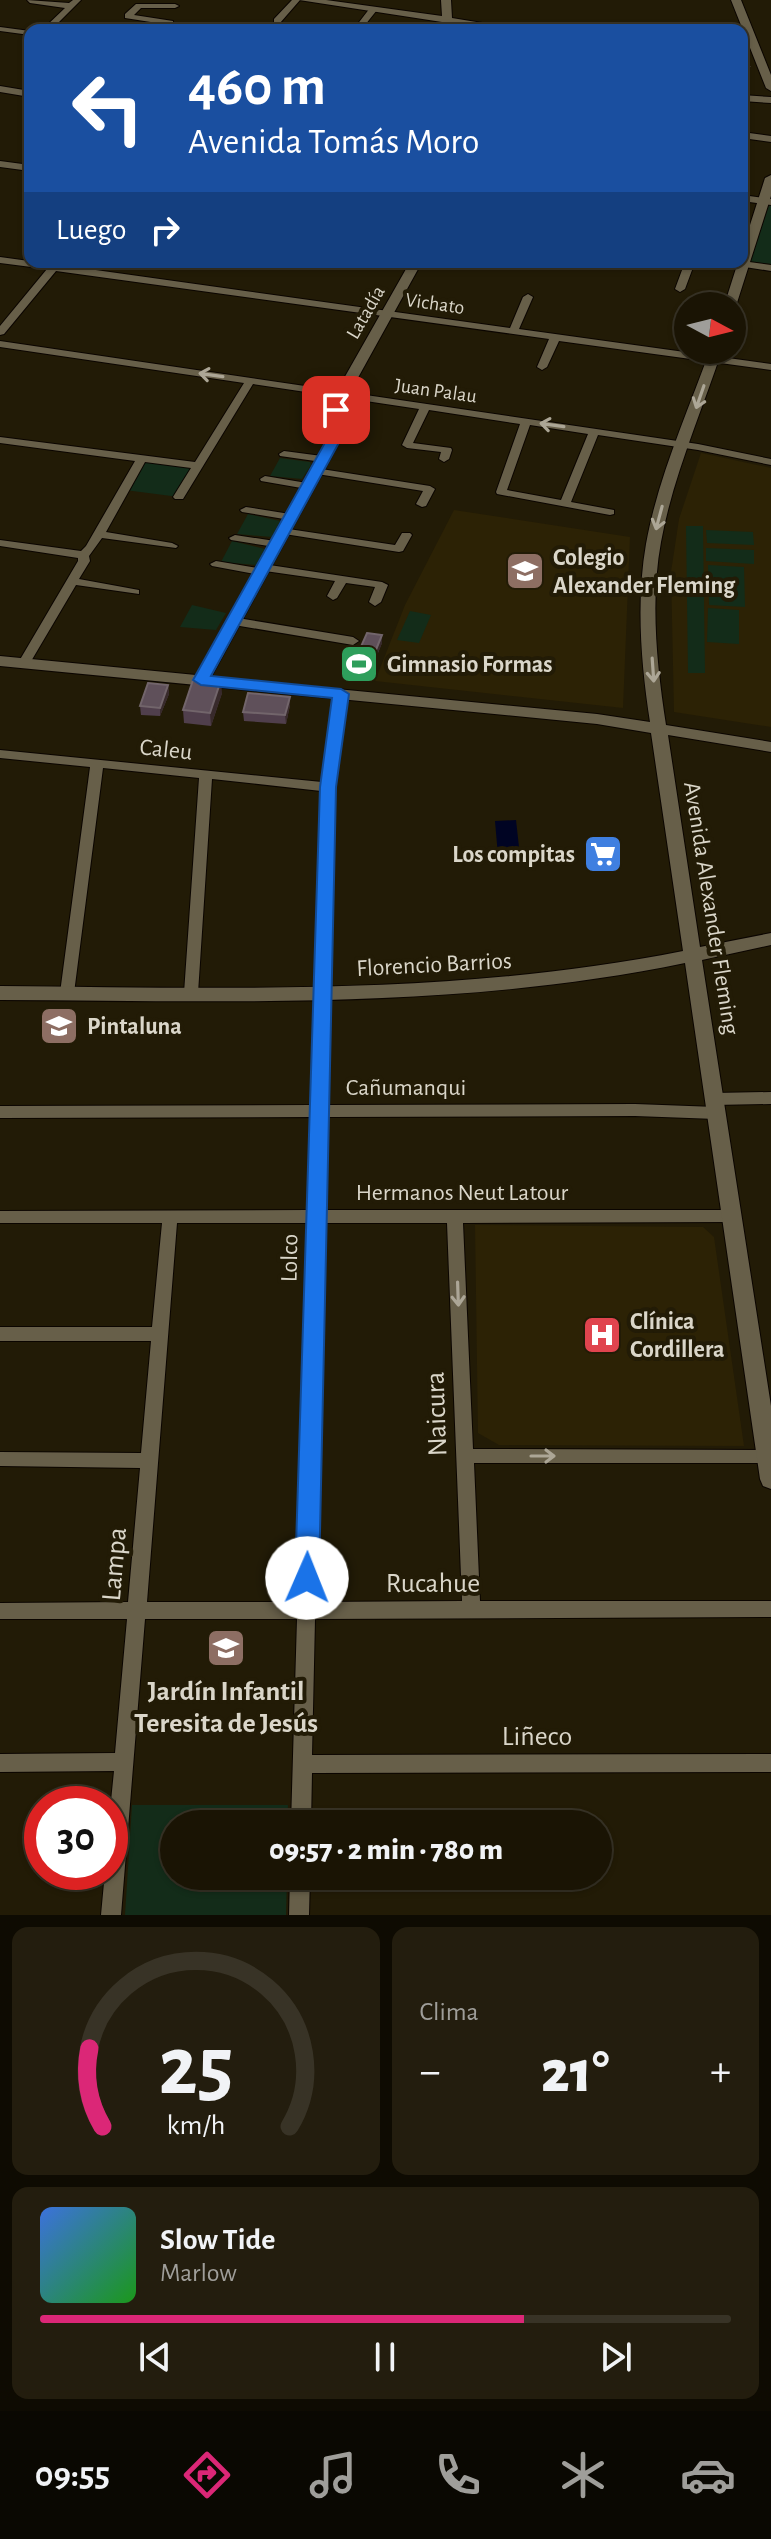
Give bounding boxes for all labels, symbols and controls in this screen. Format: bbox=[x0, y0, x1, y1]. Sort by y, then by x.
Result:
icon: left bbox=[56, 56, 160, 160]
text: 460 m bbox=[188, 59, 326, 115]
text: Avenida Tomás Moro bbox=[188, 124, 480, 160]
icon: right bbox=[143, 208, 187, 252]
text: Luego bbox=[56, 215, 127, 245]
street label: Latadía bbox=[343, 283, 389, 342]
street label: Vichato bbox=[404, 290, 466, 318]
north arrow bbox=[674, 292, 746, 364]
map controls bbox=[674, 292, 746, 364]
one-way arrow bbox=[199, 367, 224, 382]
street label: Juan Palau bbox=[394, 375, 478, 407]
pin bbox=[302, 376, 370, 444]
one-way arrow bbox=[691, 385, 706, 410]
icon: arrive bbox=[314, 388, 358, 432]
one-way arrow bbox=[539, 417, 565, 432]
one-way arrow bbox=[651, 505, 666, 531]
place label: Colegio Alexander Fleming bbox=[553, 546, 736, 598]
school or university icon: Colegio Alexander Fleming bbox=[504, 550, 546, 592]
sports icon: Gimnasio Formas bbox=[338, 643, 380, 685]
place label: Gimnasio Formas bbox=[387, 653, 553, 677]
one-way arrow bbox=[646, 656, 661, 683]
street label: Caleu bbox=[138, 735, 193, 765]
street label: Avenida Alexander Fleming bbox=[679, 780, 743, 1037]
supermarket icon: Los compitas bbox=[582, 833, 624, 875]
place label: Los compitas bbox=[452, 843, 575, 867]
street label: Florencio Barrios bbox=[356, 949, 512, 981]
school or university icon: Pintaluna bbox=[38, 1005, 80, 1047]
place label: Pintaluna bbox=[87, 1015, 182, 1039]
street label: Cañumanqui bbox=[346, 1076, 466, 1100]
street label: Hermanos Neut Latour bbox=[356, 1181, 569, 1205]
street label: Lolco bbox=[278, 1234, 302, 1282]
one-way arrow bbox=[451, 1280, 466, 1307]
place label: Clínica Cordillera bbox=[630, 1310, 725, 1362]
hospital icon: Clínica Cordillera bbox=[581, 1314, 623, 1356]
street label: Naicura bbox=[422, 1371, 452, 1457]
one-way arrow bbox=[529, 1448, 556, 1464]
street label: Lampa bbox=[98, 1526, 132, 1602]
position arrow bbox=[265, 1536, 349, 1620]
street label: Rucahue bbox=[386, 1570, 480, 1598]
school or university icon: Jardín Infantil Teresita de Jesús bbox=[205, 1627, 247, 1669]
place label: Jardín Infantil Teresita de Jesús bbox=[134, 1678, 318, 1738]
street label: Liñeco bbox=[502, 1723, 572, 1751]
speed limit sign: 30 bbox=[24, 1786, 128, 1890]
text: 09:57 · 2 min · 780 m bbox=[269, 1835, 503, 1865]
text: Clima bbox=[420, 1999, 479, 2025]
text: 25 bbox=[158, 2026, 233, 2110]
text: 21° bbox=[541, 2043, 609, 2103]
text: − bbox=[420, 2050, 441, 2094]
text: + bbox=[710, 2050, 731, 2094]
text: km/h bbox=[166, 2111, 225, 2140]
text: Slow Tide bbox=[160, 2225, 275, 2255]
text: Marlow bbox=[160, 2260, 237, 2286]
icon: previous bbox=[133, 2335, 177, 2379]
icon: pause bbox=[363, 2335, 407, 2379]
icon: next bbox=[594, 2335, 638, 2379]
icon: directions bbox=[179, 2447, 235, 2503]
icon: music bbox=[305, 2447, 361, 2503]
icon: phone bbox=[430, 2447, 486, 2503]
icon: climate bbox=[555, 2447, 611, 2503]
icon: car bbox=[680, 2447, 736, 2503]
text: 09:55 bbox=[35, 2457, 110, 2493]

